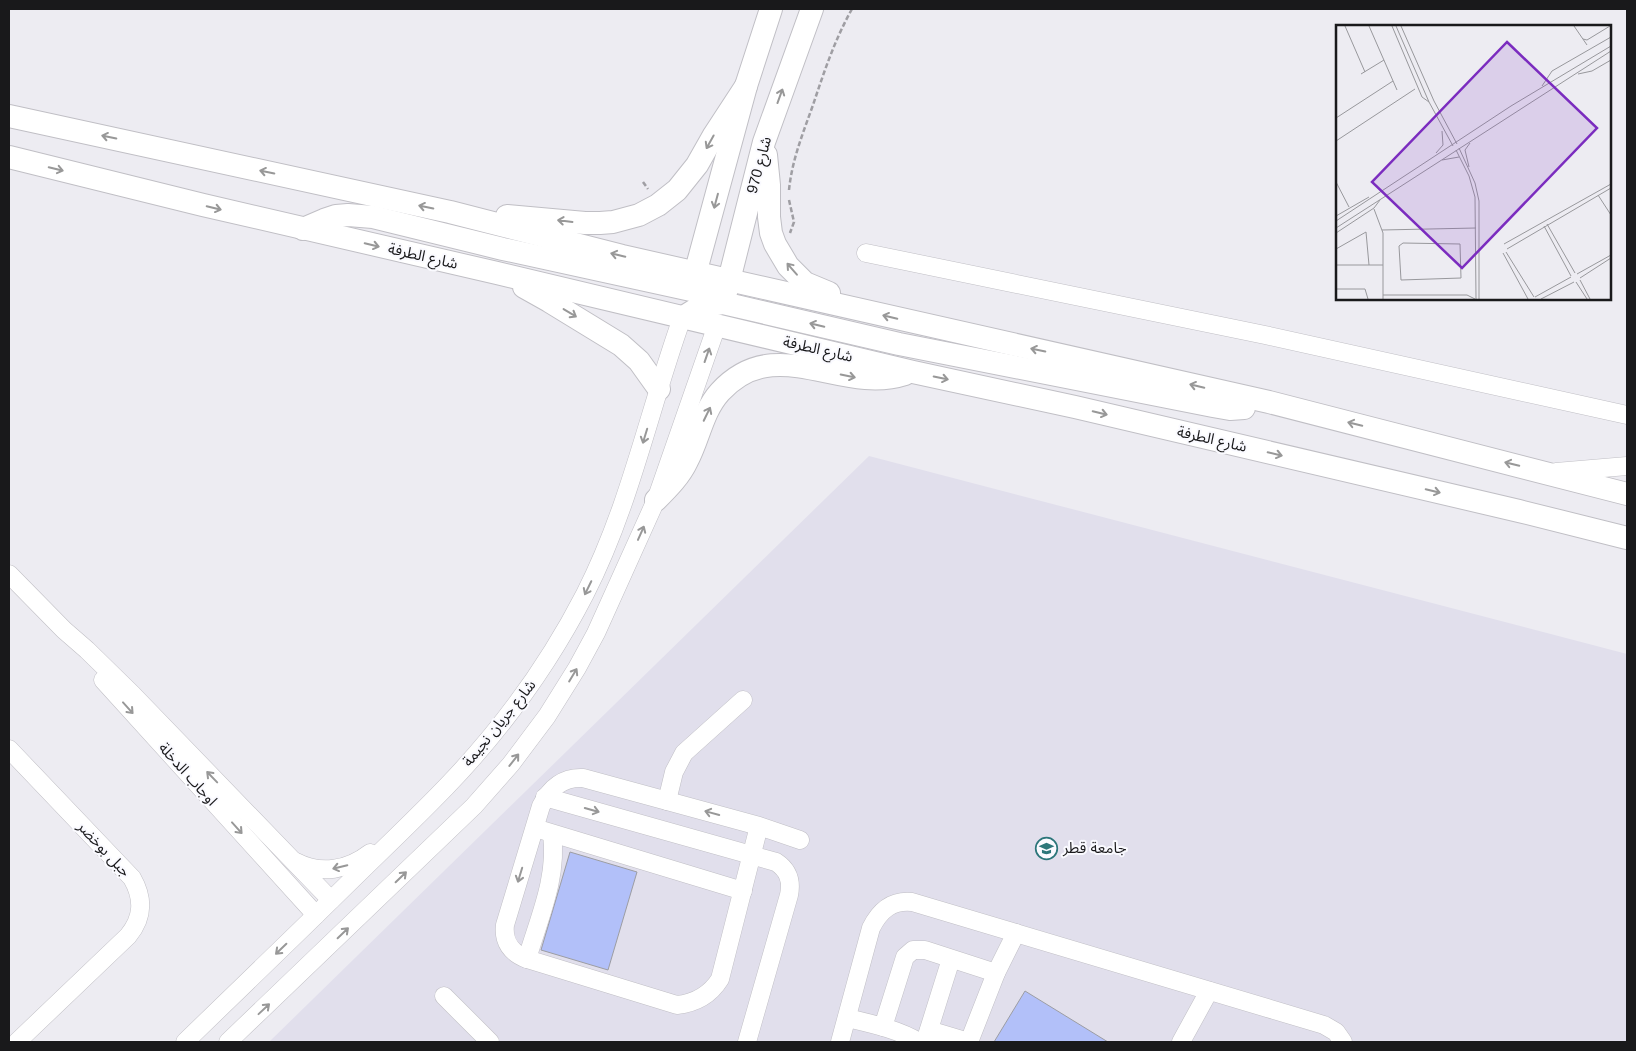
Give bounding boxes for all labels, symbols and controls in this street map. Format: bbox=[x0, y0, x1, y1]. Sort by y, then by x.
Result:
inset map bbox=[1336, 25, 1611, 300]
one-way arrow bbox=[776, 88, 786, 104]
one-way arrow bbox=[101, 132, 117, 142]
one-way arrow bbox=[705, 134, 715, 148]
street label: شارع 970 bbox=[743, 134, 778, 196]
one-way arrow bbox=[48, 165, 64, 174]
one-way arrow bbox=[260, 167, 276, 176]
one-way arrow bbox=[711, 192, 720, 208]
one-way arrow bbox=[419, 201, 435, 211]
one-way arrow bbox=[205, 204, 221, 213]
one-way arrow bbox=[557, 216, 573, 226]
street label: شارع الطرفة bbox=[386, 239, 460, 276]
one-way arrow bbox=[364, 240, 380, 250]
one-way arrow bbox=[610, 249, 626, 259]
one-way arrow bbox=[787, 263, 798, 276]
one-way arrow bbox=[562, 309, 576, 319]
one-way arrow bbox=[883, 312, 899, 321]
one-way arrow bbox=[809, 320, 825, 329]
street label: شارع الطرفة bbox=[781, 332, 855, 369]
one-way arrow bbox=[1031, 345, 1047, 354]
one-way arrow bbox=[703, 347, 713, 363]
one-way arrow bbox=[839, 372, 855, 381]
one-way arrow bbox=[932, 374, 948, 383]
one-way arrow bbox=[1189, 381, 1205, 390]
one-way arrow bbox=[702, 406, 712, 421]
one-way arrow bbox=[1091, 409, 1107, 418]
one-way arrow bbox=[1347, 419, 1363, 428]
street label: شارع الطرفة bbox=[1175, 422, 1249, 459]
one-way arrow bbox=[639, 428, 649, 444]
one-way arrow bbox=[1266, 450, 1282, 459]
one-way arrow bbox=[1505, 459, 1521, 468]
one-way arrow bbox=[1425, 487, 1441, 496]
one-way arrow bbox=[637, 526, 647, 541]
one-way arrow bbox=[583, 580, 592, 595]
one-way arrow bbox=[568, 668, 578, 682]
street label: شارع جريان نجيمة bbox=[459, 676, 542, 772]
one-way arrow bbox=[122, 702, 134, 715]
street label: اوجاب الدخلة bbox=[155, 739, 221, 809]
one-way arrow bbox=[508, 754, 519, 767]
one-way arrow bbox=[206, 771, 218, 783]
one-way arrow bbox=[584, 806, 600, 816]
one-way arrow bbox=[704, 808, 720, 818]
street label: جبل بوخضر bbox=[73, 817, 134, 881]
one-way arrow bbox=[232, 822, 243, 835]
school or university icon: جامعة قطر bbox=[1035, 836, 1059, 860]
place label: جامعة قطر bbox=[1062, 839, 1127, 857]
one-way arrow bbox=[333, 863, 349, 872]
one-way arrow bbox=[515, 866, 525, 882]
one-way arrow bbox=[395, 871, 407, 883]
one-way arrow bbox=[337, 927, 349, 939]
one-way arrow bbox=[275, 943, 288, 955]
one-way arrow bbox=[257, 1003, 270, 1015]

